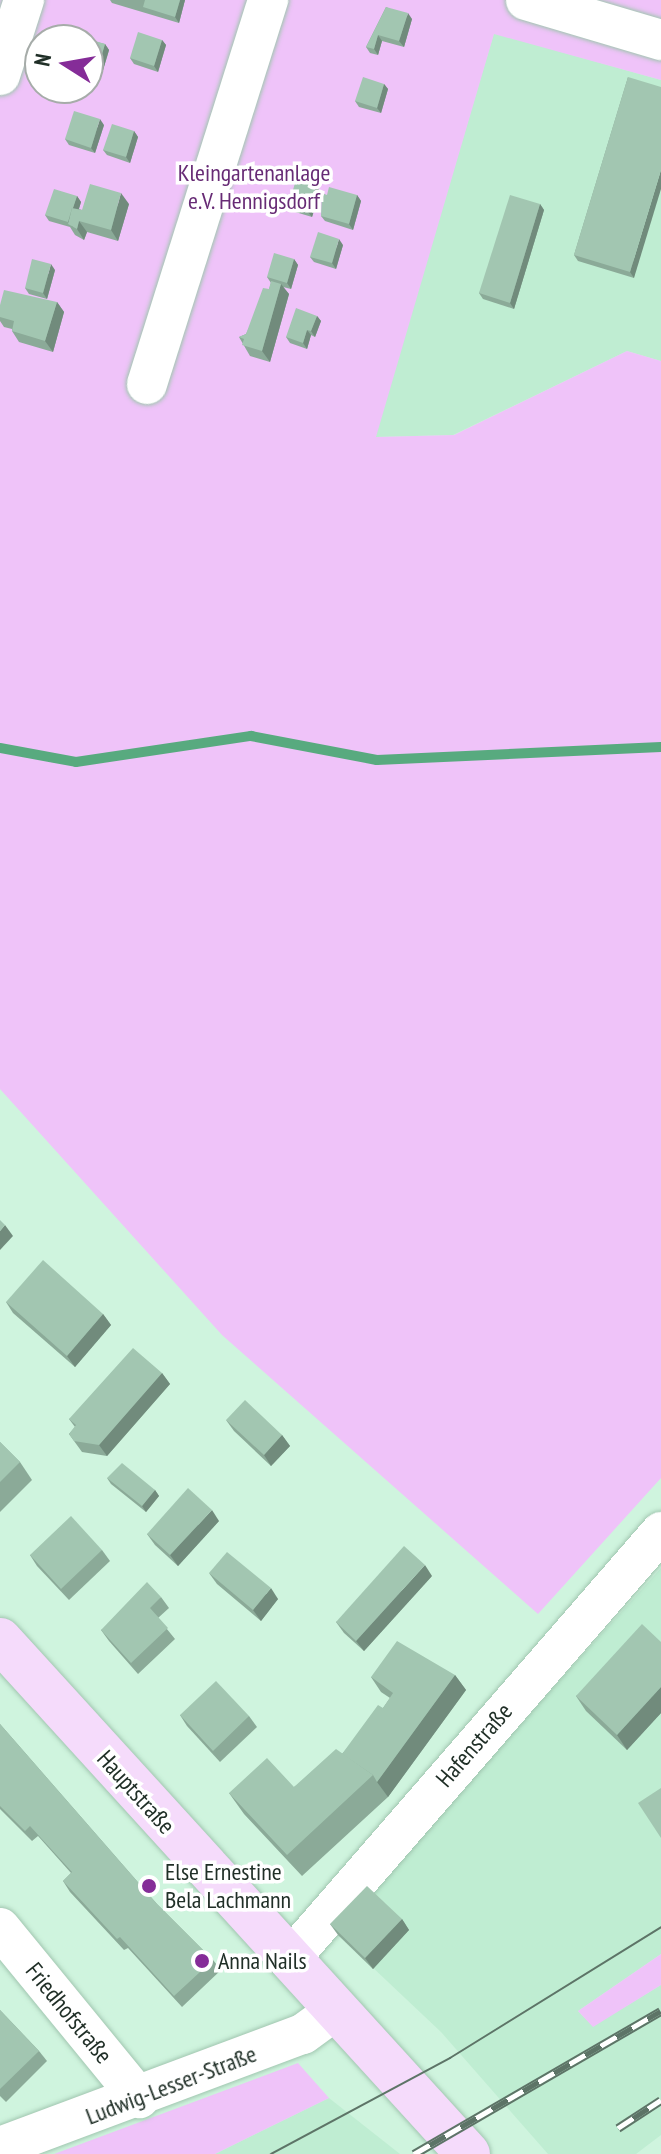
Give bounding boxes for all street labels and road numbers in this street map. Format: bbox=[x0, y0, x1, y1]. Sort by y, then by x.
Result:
street label: Hafenstraße bbox=[430, 1697, 518, 1793]
street label: Hauptstraße bbox=[91, 1744, 181, 1840]
street label: Friedhofstraße bbox=[20, 1957, 118, 2069]
street label: Ludwig-Lesser-Straße bbox=[82, 2039, 260, 2131]

